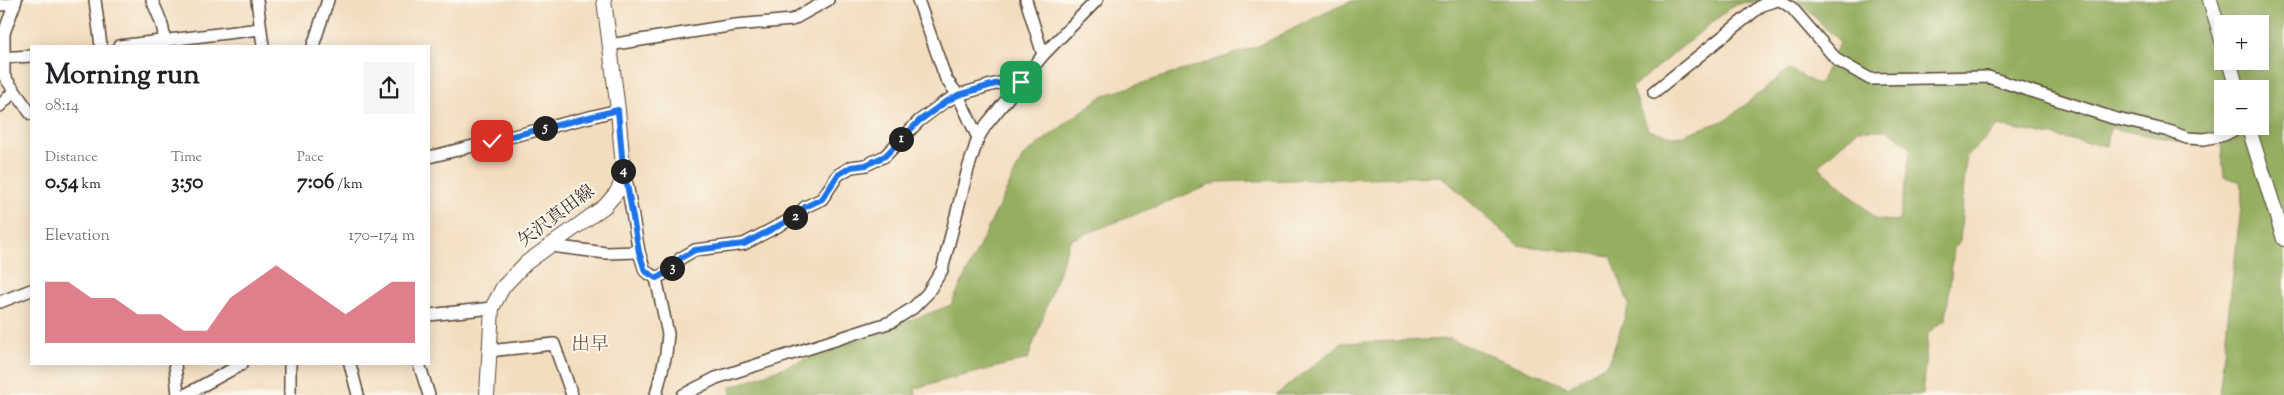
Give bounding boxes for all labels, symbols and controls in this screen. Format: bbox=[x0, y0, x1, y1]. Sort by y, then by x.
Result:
map controls bbox=[2214, 15, 2269, 135]
button: + bbox=[2214, 15, 2269, 70]
text: Morning run bbox=[45, 56, 200, 96]
pin bbox=[1000, 61, 1042, 103]
button: share bbox=[363, 62, 415, 114]
icon: arrive bbox=[1007, 68, 1035, 96]
button: − bbox=[2214, 80, 2269, 135]
text: 08:14 bbox=[45, 95, 79, 118]
pin: 5 bbox=[532, 116, 558, 140]
text: 5 bbox=[543, 118, 548, 138]
pin bbox=[471, 120, 513, 162]
pin: 1 bbox=[888, 126, 914, 152]
icon: check bbox=[478, 127, 506, 155]
text: 1 bbox=[899, 129, 904, 149]
text: Distance bbox=[45, 148, 98, 168]
text: Time bbox=[171, 148, 202, 168]
text: Pace bbox=[297, 148, 324, 168]
pin: 4 bbox=[610, 158, 636, 184]
text: 4 bbox=[620, 161, 627, 181]
text: 0.54 bbox=[45, 168, 79, 198]
text: 3:50 bbox=[171, 168, 203, 198]
text: 7:06 bbox=[297, 168, 334, 198]
text: km bbox=[79, 175, 101, 195]
text: /km bbox=[334, 175, 363, 195]
street label: 矢沢真田線 bbox=[513, 180, 601, 254]
pin: 2 bbox=[782, 204, 808, 230]
text: 2 bbox=[792, 207, 799, 227]
text: Elevation bbox=[45, 225, 110, 248]
text: 170–174 m bbox=[348, 225, 415, 248]
pin: 3 bbox=[660, 256, 684, 280]
text: 3 bbox=[670, 258, 675, 278]
district label: 出早 bbox=[571, 332, 609, 359]

